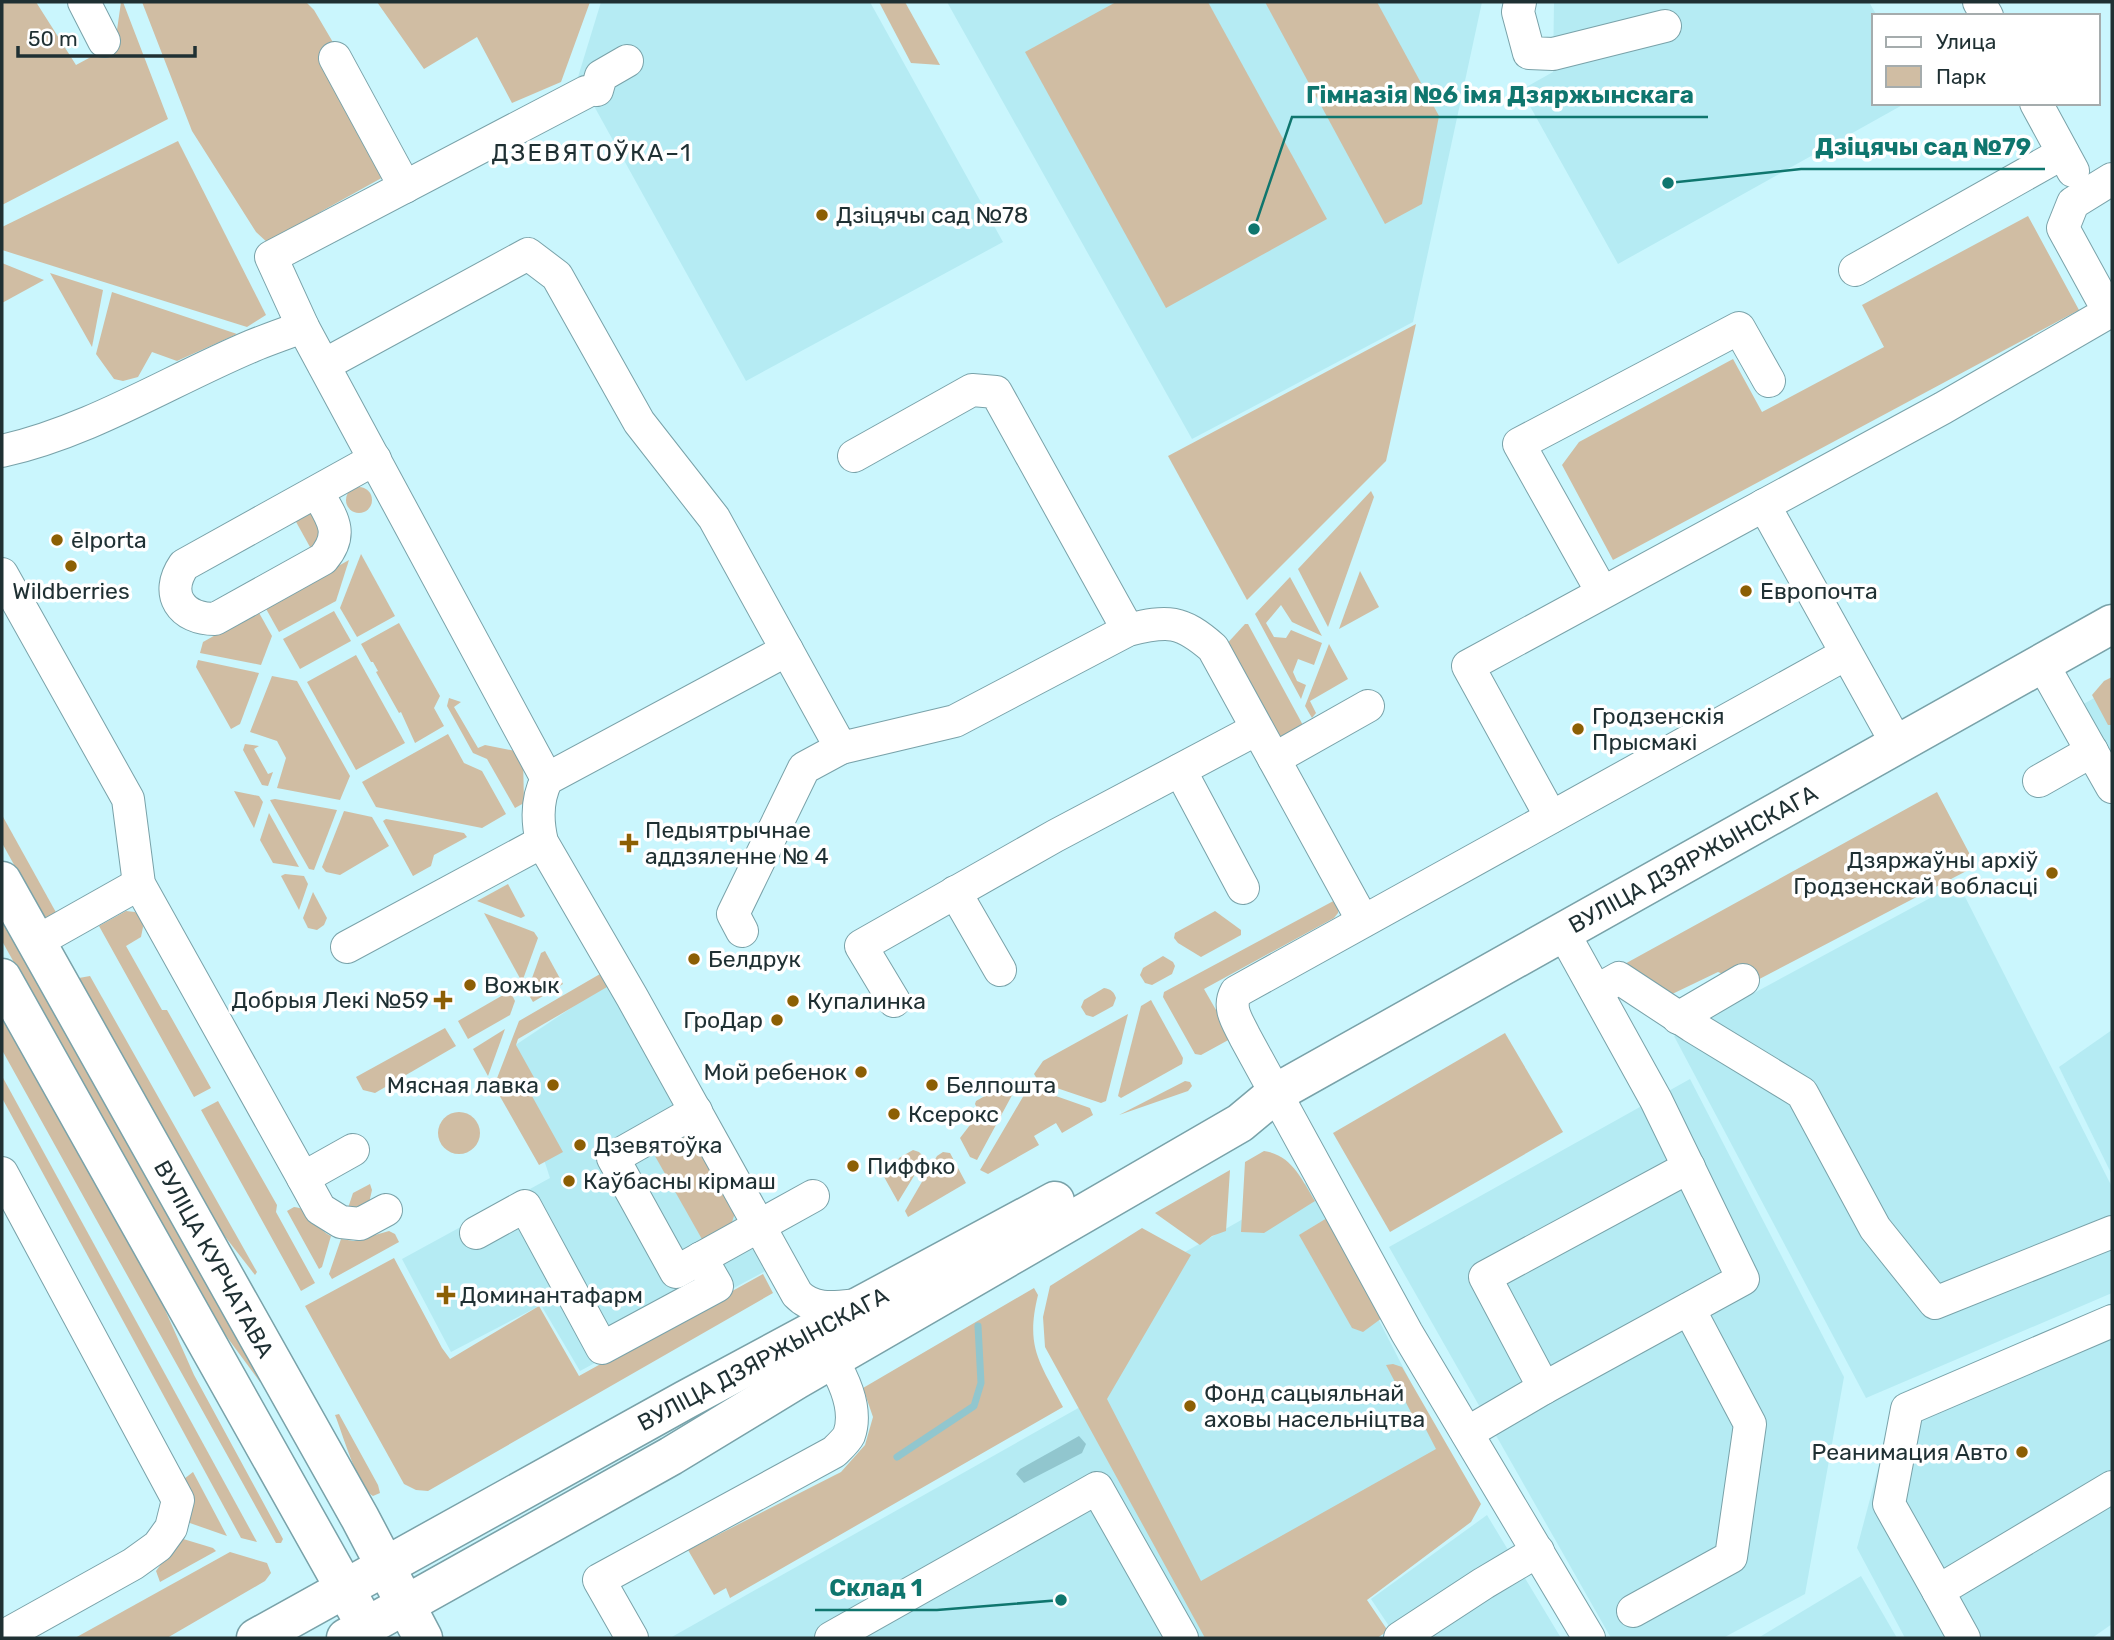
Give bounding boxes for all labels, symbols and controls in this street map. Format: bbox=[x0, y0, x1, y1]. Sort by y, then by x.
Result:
scale bar bbox=[18, 14, 194, 58]
legend bbox=[1872, 14, 2100, 105]
text: 50 m bbox=[28, 26, 78, 51]
text: Улица bbox=[1936, 29, 1996, 54]
text: Парк bbox=[1936, 64, 1986, 89]
callout: Гімназія №6 імя Дзяржынскага bbox=[1292, 72, 1708, 117]
text: Гімназія №6 імя Дзяржынскага bbox=[1306, 81, 1694, 109]
callout: Дзіцячы сад №79 bbox=[1801, 124, 2045, 169]
text: Дзіцячы сад №79 bbox=[1815, 133, 2031, 161]
district label: ДЗЕВЯТОЎКА–1 bbox=[492, 139, 693, 167]
place label: Дзіцячы сад №78 bbox=[836, 201, 1028, 229]
marker: Дзіцячы сад №78 bbox=[814, 207, 830, 223]
place label: ēlporta bbox=[71, 526, 147, 554]
marker: ēlporta bbox=[49, 532, 65, 548]
marker: Wildberries bbox=[63, 558, 79, 574]
place label: Wildberries bbox=[12, 577, 130, 605]
place label: Европочта bbox=[1760, 577, 1878, 605]
marker: Европочта bbox=[1738, 583, 1754, 599]
place label: Гродзенскія Прысмакі bbox=[1592, 702, 1725, 756]
marker: Гродзенскія Прысмакі bbox=[1570, 721, 1586, 737]
street label: ВУЛІЦА ДЗЯРЖЫНСКАГА bbox=[1564, 779, 1822, 939]
place label: Педыятрычнае аддзяленне № 4 bbox=[645, 816, 829, 870]
marker: Педыятрычнае аддзяленне № 4 bbox=[619, 833, 639, 853]
place label: Дзяржаўны архіў Гродзенскай вобласці bbox=[1793, 846, 2038, 900]
marker: Дзяржаўны архіў Гродзенскай вобласці bbox=[2044, 865, 2060, 881]
place label: Белдрук bbox=[708, 945, 801, 973]
marker: Белдрук bbox=[686, 951, 702, 967]
place label: Вожык bbox=[484, 971, 560, 999]
marker: Вожык bbox=[462, 977, 478, 993]
place label: Добрыя Лекі №59 bbox=[231, 986, 429, 1014]
place label: Купалинка bbox=[807, 987, 926, 1015]
marker: Добрыя Лекі №59 bbox=[435, 992, 451, 1008]
marker: Купалинка bbox=[785, 993, 801, 1009]
place label: ГроДар bbox=[683, 1006, 763, 1034]
marker: ГроДар bbox=[769, 1012, 785, 1028]
place label: Мой ребенок bbox=[704, 1058, 847, 1086]
marker: Мой ребенок bbox=[853, 1064, 869, 1080]
place label: Мясная лавка bbox=[387, 1071, 539, 1099]
place label: Белпошта bbox=[946, 1071, 1056, 1099]
marker: Мясная лавка bbox=[545, 1077, 561, 1093]
marker: Белпошта bbox=[924, 1077, 940, 1093]
place label: Ксерокс bbox=[908, 1100, 999, 1128]
marker: Ксерокс bbox=[886, 1106, 902, 1122]
place label: Дзевятоўка bbox=[594, 1131, 723, 1159]
marker: Дзевятоўка bbox=[572, 1137, 588, 1153]
place label: Пиффко bbox=[867, 1152, 955, 1180]
street label: ВУЛІЦА КУРЧАТАВА bbox=[148, 1155, 280, 1363]
marker: Пиффко bbox=[845, 1158, 861, 1174]
place label: Каўбасны кірмаш bbox=[583, 1167, 776, 1195]
marker: Каўбасны кірмаш bbox=[561, 1173, 577, 1189]
place label: Доминантафарм bbox=[460, 1281, 643, 1309]
street label: ВУЛІЦА ДЗЯРЖЫНСКАГА bbox=[633, 1281, 893, 1437]
marker: Доминантафарм bbox=[438, 1287, 454, 1303]
place label: Фонд сацыяльнай аховы насельніцтва bbox=[1204, 1379, 1425, 1433]
marker: Фонд сацыяльнай аховы насельніцтва bbox=[1182, 1398, 1198, 1414]
place label: Реанимация Авто bbox=[1812, 1438, 2008, 1466]
marker: Реанимация Авто bbox=[2014, 1444, 2030, 1460]
callout: Склад 1 bbox=[815, 1565, 937, 1610]
text: Склад 1 bbox=[829, 1574, 923, 1602]

